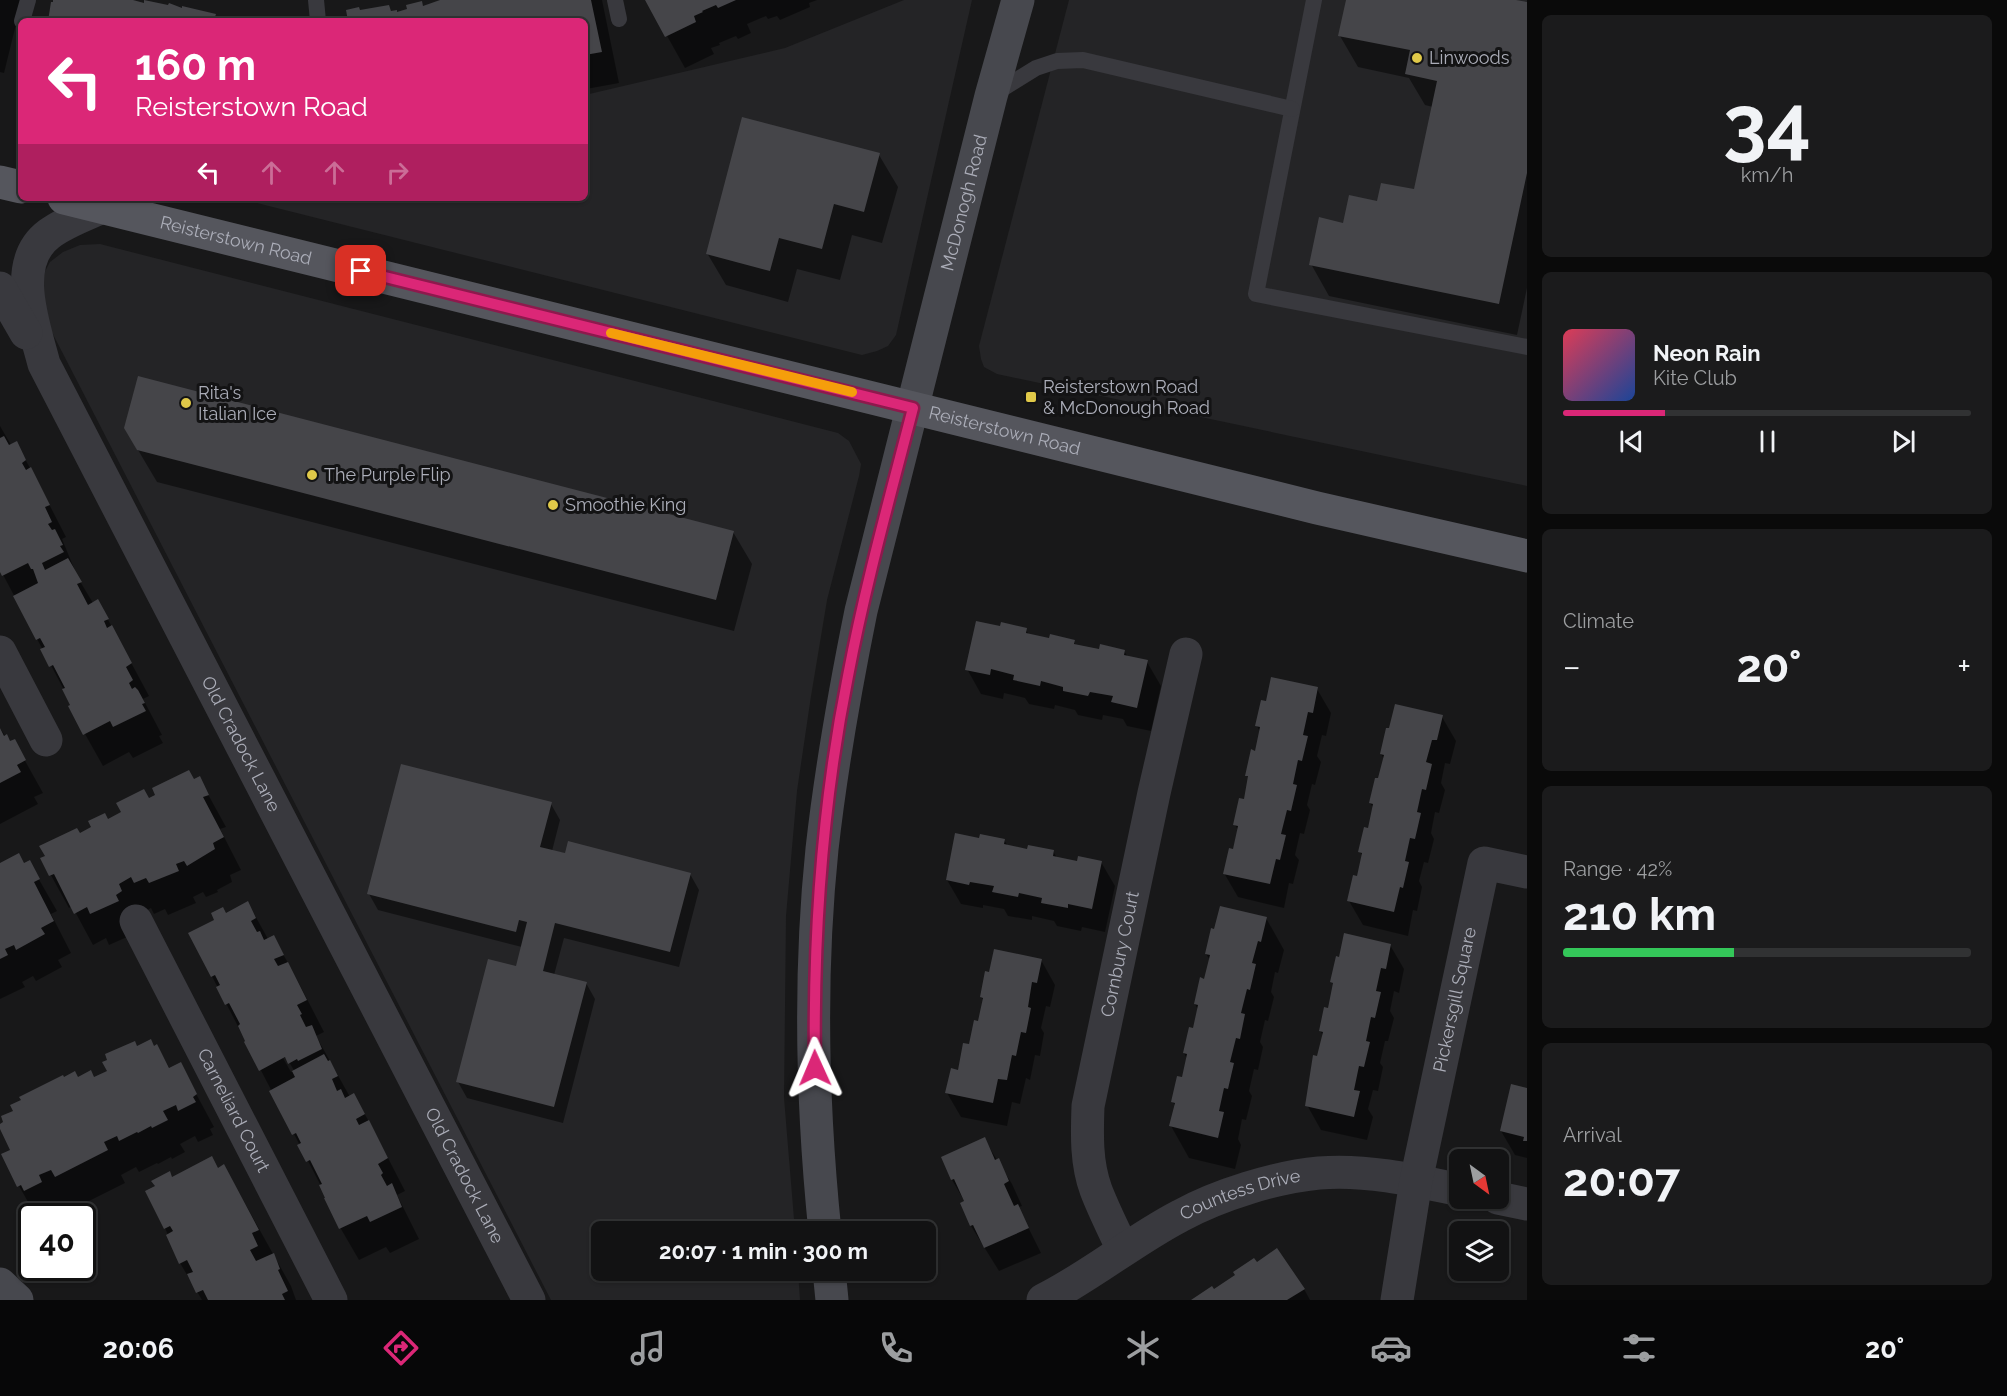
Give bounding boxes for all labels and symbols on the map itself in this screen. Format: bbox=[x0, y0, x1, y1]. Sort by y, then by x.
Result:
place label: Linwoods bbox=[1429, 47, 1510, 68]
marker: Linwoods bbox=[1410, 51, 1424, 65]
street label: McDonogh Road bbox=[936, 132, 991, 273]
street label: Reisterstown Road bbox=[158, 211, 314, 269]
pin bbox=[335, 245, 386, 296]
place label: Reisterstown Road & McDonough Road bbox=[1043, 376, 1210, 418]
place label: Rita's Italian Ice bbox=[198, 382, 277, 424]
marker: Reisterstown Road & McDonough Road bbox=[1024, 390, 1038, 404]
marker: Rita's Italian Ice bbox=[179, 396, 193, 410]
street label: Reisterstown Road bbox=[927, 401, 1083, 459]
place label: The Purple Flip bbox=[324, 464, 451, 485]
marker: The Purple Flip bbox=[305, 468, 319, 482]
place label: Smoothie King bbox=[565, 494, 686, 515]
marker: Smoothie King bbox=[546, 498, 560, 512]
street label: Old Cradock Lane bbox=[198, 672, 285, 816]
street label: Cornbury Court bbox=[1096, 889, 1143, 1019]
street label: Pickersgill Square bbox=[1429, 925, 1480, 1074]
position arrow bbox=[783, 1036, 847, 1100]
street label: Carneliard Court bbox=[193, 1045, 274, 1176]
street label: Old Cradock Lane bbox=[421, 1104, 509, 1247]
north arrow bbox=[1449, 1149, 1509, 1209]
street label: Countess Drive bbox=[1176, 1165, 1302, 1224]
speed limit sign: 40 bbox=[18, 1203, 96, 1281]

